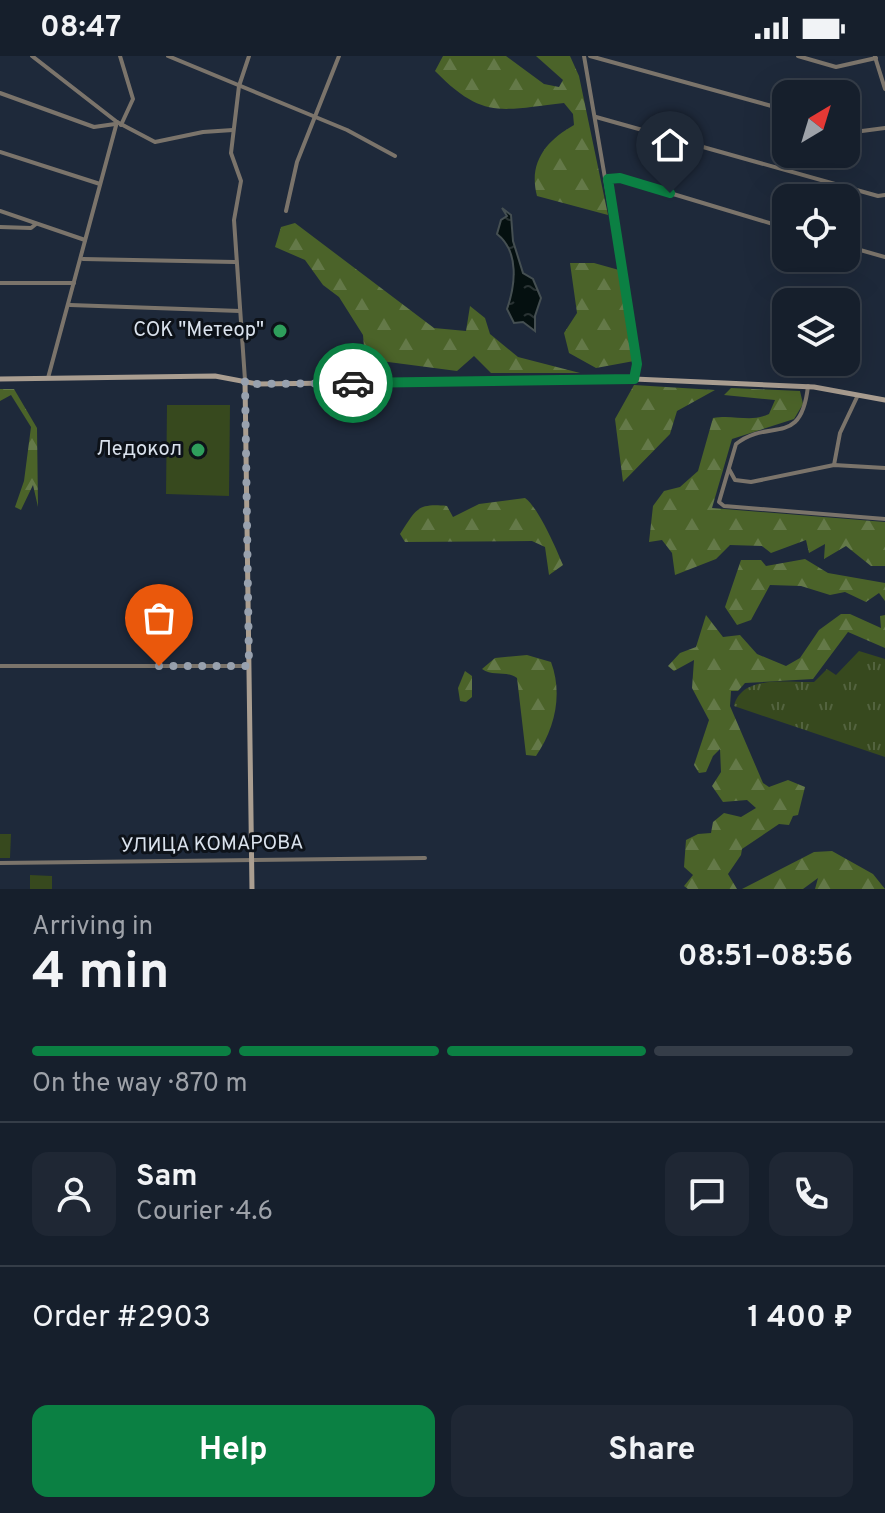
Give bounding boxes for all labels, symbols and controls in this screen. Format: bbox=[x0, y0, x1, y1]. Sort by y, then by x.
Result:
text: 08:47 bbox=[40, 10, 121, 47]
north arrow bbox=[772, 80, 860, 168]
map controls bbox=[772, 80, 860, 376]
pin bbox=[636, 111, 704, 193]
icon: home bbox=[648, 123, 692, 167]
button: locate bbox=[772, 184, 860, 272]
button: layers bbox=[772, 288, 860, 376]
place label: СОК "Метеор" bbox=[133, 318, 264, 344]
marker: СОК "Метеор" bbox=[271, 322, 289, 340]
courier bbox=[313, 343, 393, 423]
icon: car bbox=[331, 361, 375, 405]
place label: Ледокол bbox=[96, 437, 182, 463]
marker: Ледокол bbox=[189, 441, 207, 459]
pin bbox=[125, 584, 193, 666]
icon: bag bbox=[137, 596, 181, 640]
street label: УЛИЦА КОМАРОВА bbox=[120, 830, 304, 860]
text: Arriving in bbox=[32, 911, 153, 944]
text: 08:51–08:56 bbox=[678, 939, 853, 976]
text: 4 min bbox=[32, 941, 169, 1007]
text: On the way · 870 m bbox=[32, 1068, 247, 1101]
button: person bbox=[32, 1152, 116, 1236]
button: chat bbox=[665, 1152, 749, 1236]
button: phone bbox=[769, 1152, 853, 1236]
text: Sam bbox=[136, 1159, 198, 1196]
text: Courier · 4.6 bbox=[136, 1196, 273, 1229]
text: Order #2903 bbox=[32, 1300, 211, 1337]
text: 1 400 ₽ bbox=[747, 1300, 853, 1337]
button: Help bbox=[32, 1405, 435, 1497]
button: Share bbox=[451, 1405, 853, 1497]

